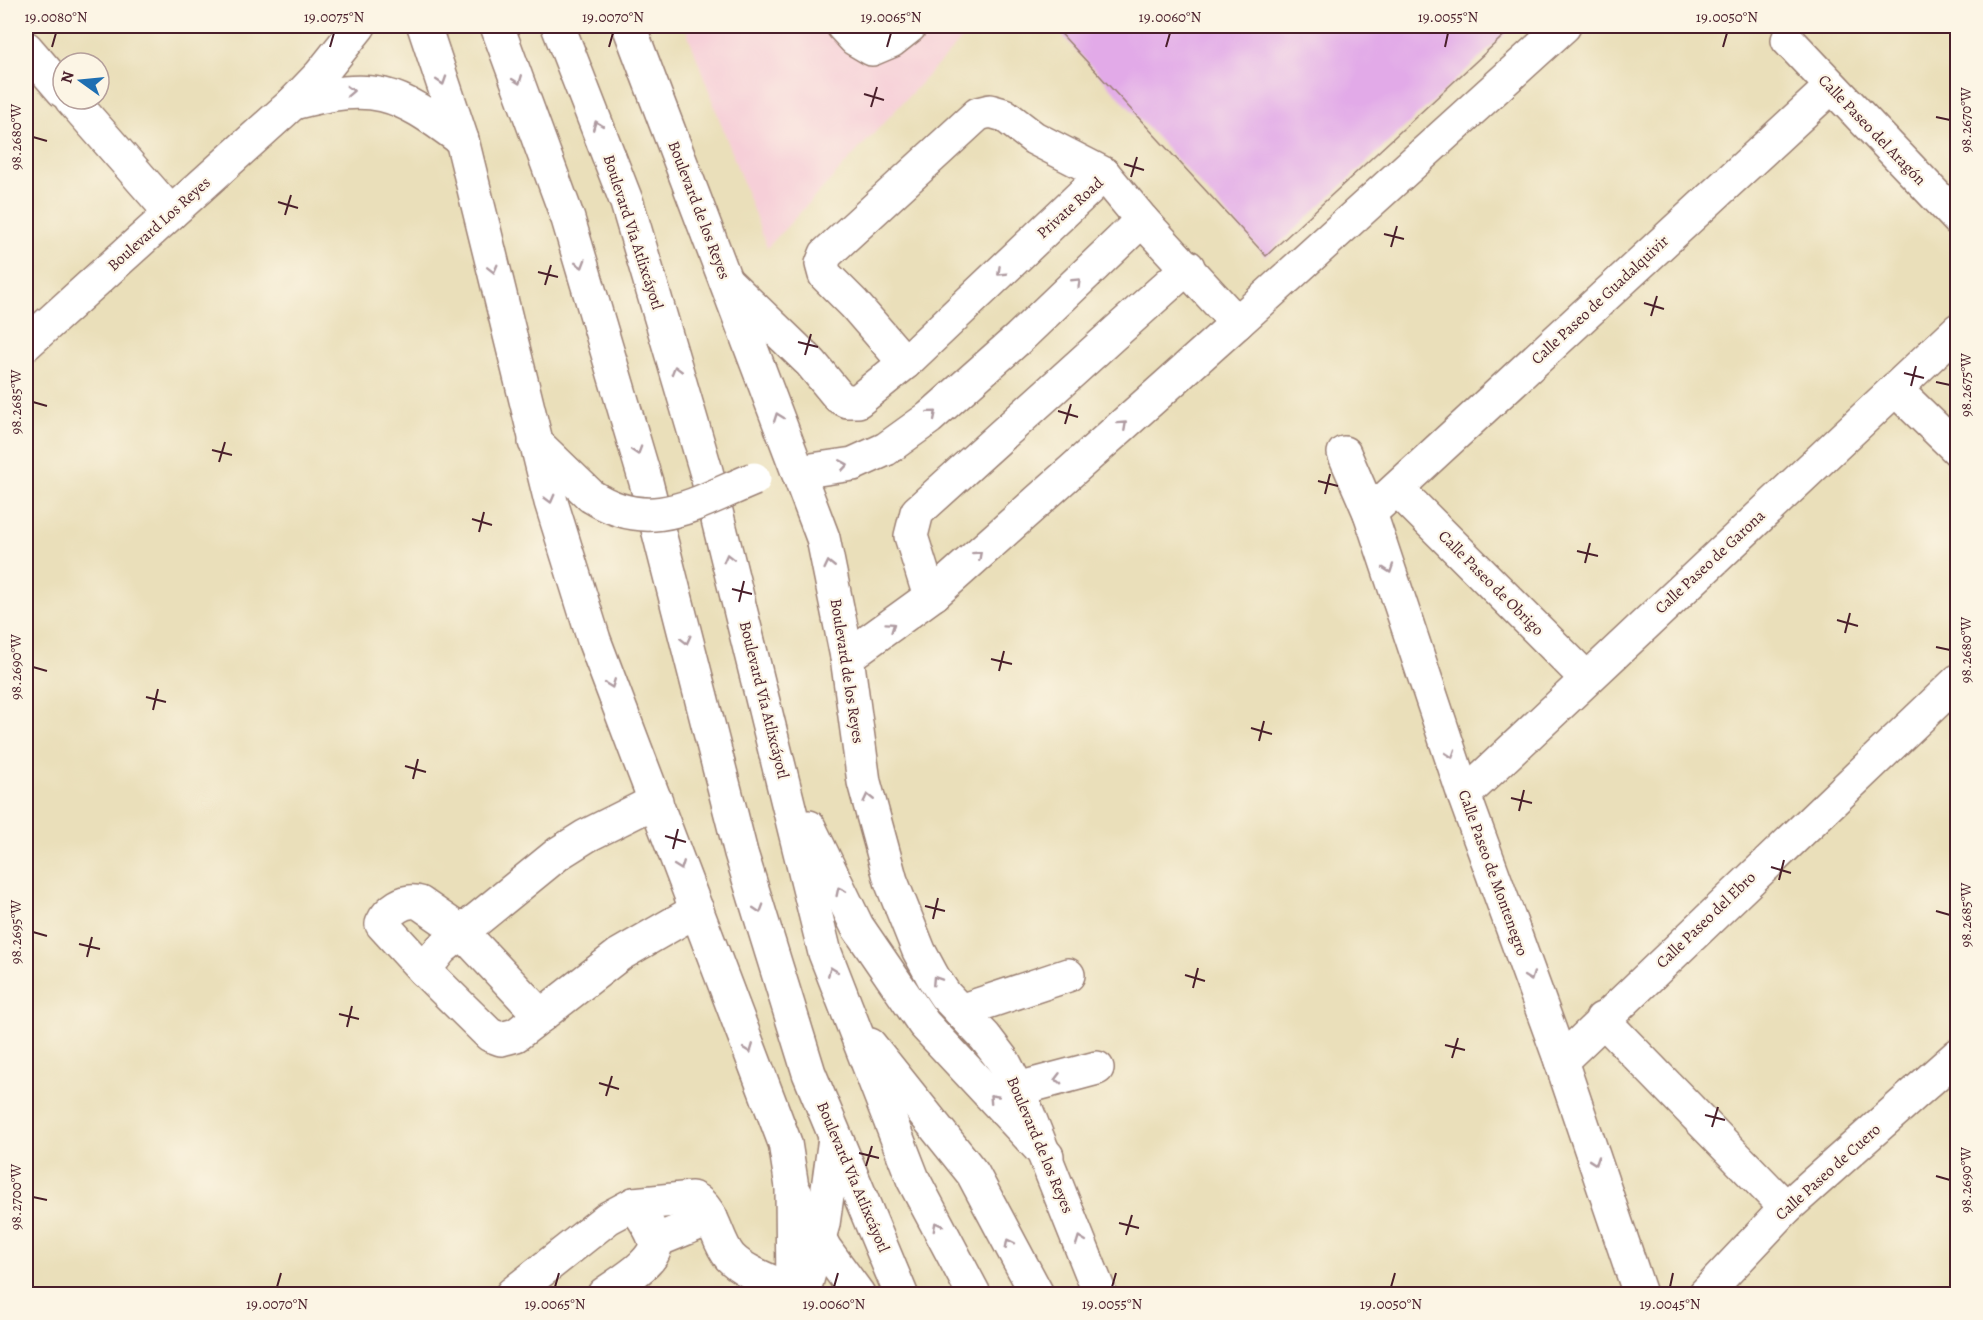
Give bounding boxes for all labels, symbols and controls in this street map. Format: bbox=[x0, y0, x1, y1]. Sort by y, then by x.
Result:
text: 19.0080°N bbox=[24, 7, 88, 27]
text: 19.0075°N bbox=[304, 7, 365, 27]
text: 19.0070°N bbox=[582, 7, 644, 27]
text: 19.0065°N bbox=[860, 7, 922, 27]
text: 19.0060°N bbox=[1139, 7, 1202, 27]
text: 19.0055°N bbox=[1418, 7, 1479, 27]
text: 19.0050°N bbox=[1696, 7, 1758, 27]
north arrow bbox=[51, 51, 111, 111]
text: N bbox=[55, 69, 80, 86]
street label: Calle Paseo del Aragón bbox=[1813, 70, 1931, 190]
one-way arrow bbox=[511, 74, 523, 85]
one-way arrow bbox=[435, 75, 448, 86]
one-way arrow bbox=[346, 85, 355, 98]
text: 98.2670°W bbox=[1956, 87, 1976, 153]
text: 98.2680°W bbox=[6, 104, 26, 170]
one-way arrow bbox=[592, 120, 604, 131]
street label: Boulevard de los Reyes bbox=[662, 138, 736, 282]
street label: Boulevard Vía Atlixcáyotl bbox=[598, 152, 668, 312]
street label: Boulevard Los Reyes bbox=[103, 172, 215, 276]
street label: Private Road bbox=[1032, 172, 1108, 244]
street label: Calle Paseo de Guadalquivir bbox=[1526, 230, 1674, 370]
one-way arrow bbox=[574, 259, 586, 269]
one-way arrow bbox=[485, 264, 498, 274]
one-way arrow bbox=[997, 265, 1008, 276]
one-way arrow bbox=[1071, 278, 1081, 289]
text: 98.2675°W bbox=[1956, 353, 1976, 417]
one-way arrow bbox=[671, 365, 684, 375]
text: 98.2685°W bbox=[6, 369, 26, 434]
one-way arrow bbox=[926, 410, 937, 421]
one-way arrow bbox=[773, 412, 785, 423]
one-way arrow bbox=[1116, 421, 1127, 432]
one-way arrow bbox=[630, 445, 642, 456]
one-way arrow bbox=[839, 460, 849, 472]
one-way arrow bbox=[543, 493, 555, 504]
street label: Calle Paseo de Garona bbox=[1650, 505, 1770, 619]
street label: Calle Paseo de Obrigo bbox=[1433, 525, 1549, 641]
one-way arrow bbox=[971, 551, 982, 562]
one-way arrow bbox=[723, 553, 735, 564]
one-way arrow bbox=[824, 560, 837, 570]
one-way arrow bbox=[1381, 563, 1394, 574]
street label: Boulevard de los Reyes bbox=[825, 597, 869, 745]
text: 98.2680°W bbox=[1956, 617, 1976, 683]
street label: Boulevard Vía Atlixcáyotl bbox=[734, 619, 794, 781]
one-way arrow bbox=[884, 622, 895, 633]
text: 98.2690°W bbox=[6, 634, 26, 700]
one-way arrow bbox=[679, 635, 692, 645]
one-way arrow bbox=[604, 678, 616, 689]
one-way arrow bbox=[1443, 748, 1456, 759]
street label: Calle Paseo de Montenegro bbox=[1453, 787, 1533, 959]
one-way arrow bbox=[862, 794, 875, 804]
one-way arrow bbox=[673, 860, 686, 871]
street label: Calle Paseo del Ebro bbox=[1651, 867, 1761, 973]
text: 98.2685°W bbox=[1956, 882, 1976, 947]
one-way arrow bbox=[836, 887, 847, 898]
text: 98.2695°W bbox=[6, 900, 26, 964]
one-way arrow bbox=[751, 903, 764, 914]
one-way arrow bbox=[827, 966, 839, 977]
one-way arrow bbox=[1523, 971, 1536, 982]
one-way arrow bbox=[932, 976, 943, 987]
one-way arrow bbox=[742, 1043, 754, 1054]
one-way arrow bbox=[1053, 1071, 1063, 1084]
street label: Boulevard de los Reyes bbox=[1001, 1073, 1079, 1217]
one-way arrow bbox=[989, 1094, 1000, 1105]
street label: Boulevard Vía Atlixcáyotl bbox=[811, 1098, 895, 1256]
street label: Calle Paseo de Cuero bbox=[1770, 1119, 1886, 1225]
text: 98.2690°W bbox=[1956, 1147, 1976, 1213]
one-way arrow bbox=[1587, 1155, 1600, 1166]
text: 98.2700°W bbox=[6, 1164, 26, 1230]
one-way arrow bbox=[933, 1221, 945, 1232]
one-way arrow bbox=[1075, 1235, 1087, 1246]
one-way arrow bbox=[1004, 1239, 1016, 1250]
text: 19.0070°N bbox=[246, 1294, 308, 1314]
text: 19.0065°N bbox=[524, 1294, 586, 1314]
text: 19.0060°N bbox=[803, 1294, 866, 1314]
text: 19.0055°N bbox=[1082, 1294, 1143, 1314]
text: 19.0050°N bbox=[1360, 1294, 1422, 1314]
text: 19.0045°N bbox=[1639, 1294, 1701, 1314]

